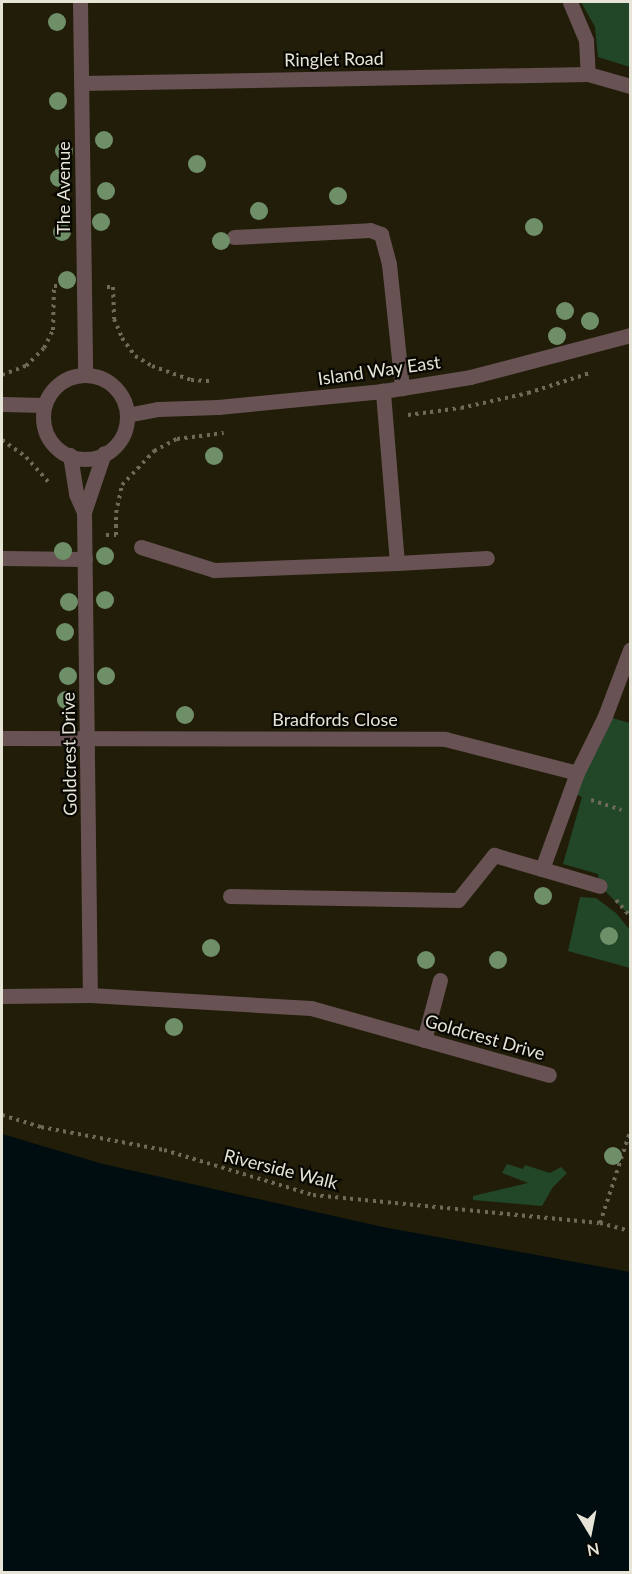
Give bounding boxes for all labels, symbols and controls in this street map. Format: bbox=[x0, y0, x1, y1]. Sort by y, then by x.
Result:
street label: Ringlet Road bbox=[284, 47, 384, 71]
street label: The Avenue bbox=[52, 141, 74, 235]
street label: Island Way East bbox=[316, 351, 442, 389]
street label: Goldcrest Drive bbox=[57, 692, 81, 816]
street label: Bradfords Close bbox=[272, 708, 398, 730]
street label: Goldcrest Drive bbox=[423, 1010, 547, 1064]
street label: Riverside Walk bbox=[222, 1144, 340, 1194]
north arrow bbox=[560, 1502, 620, 1562]
text: N bbox=[586, 1540, 601, 1561]

